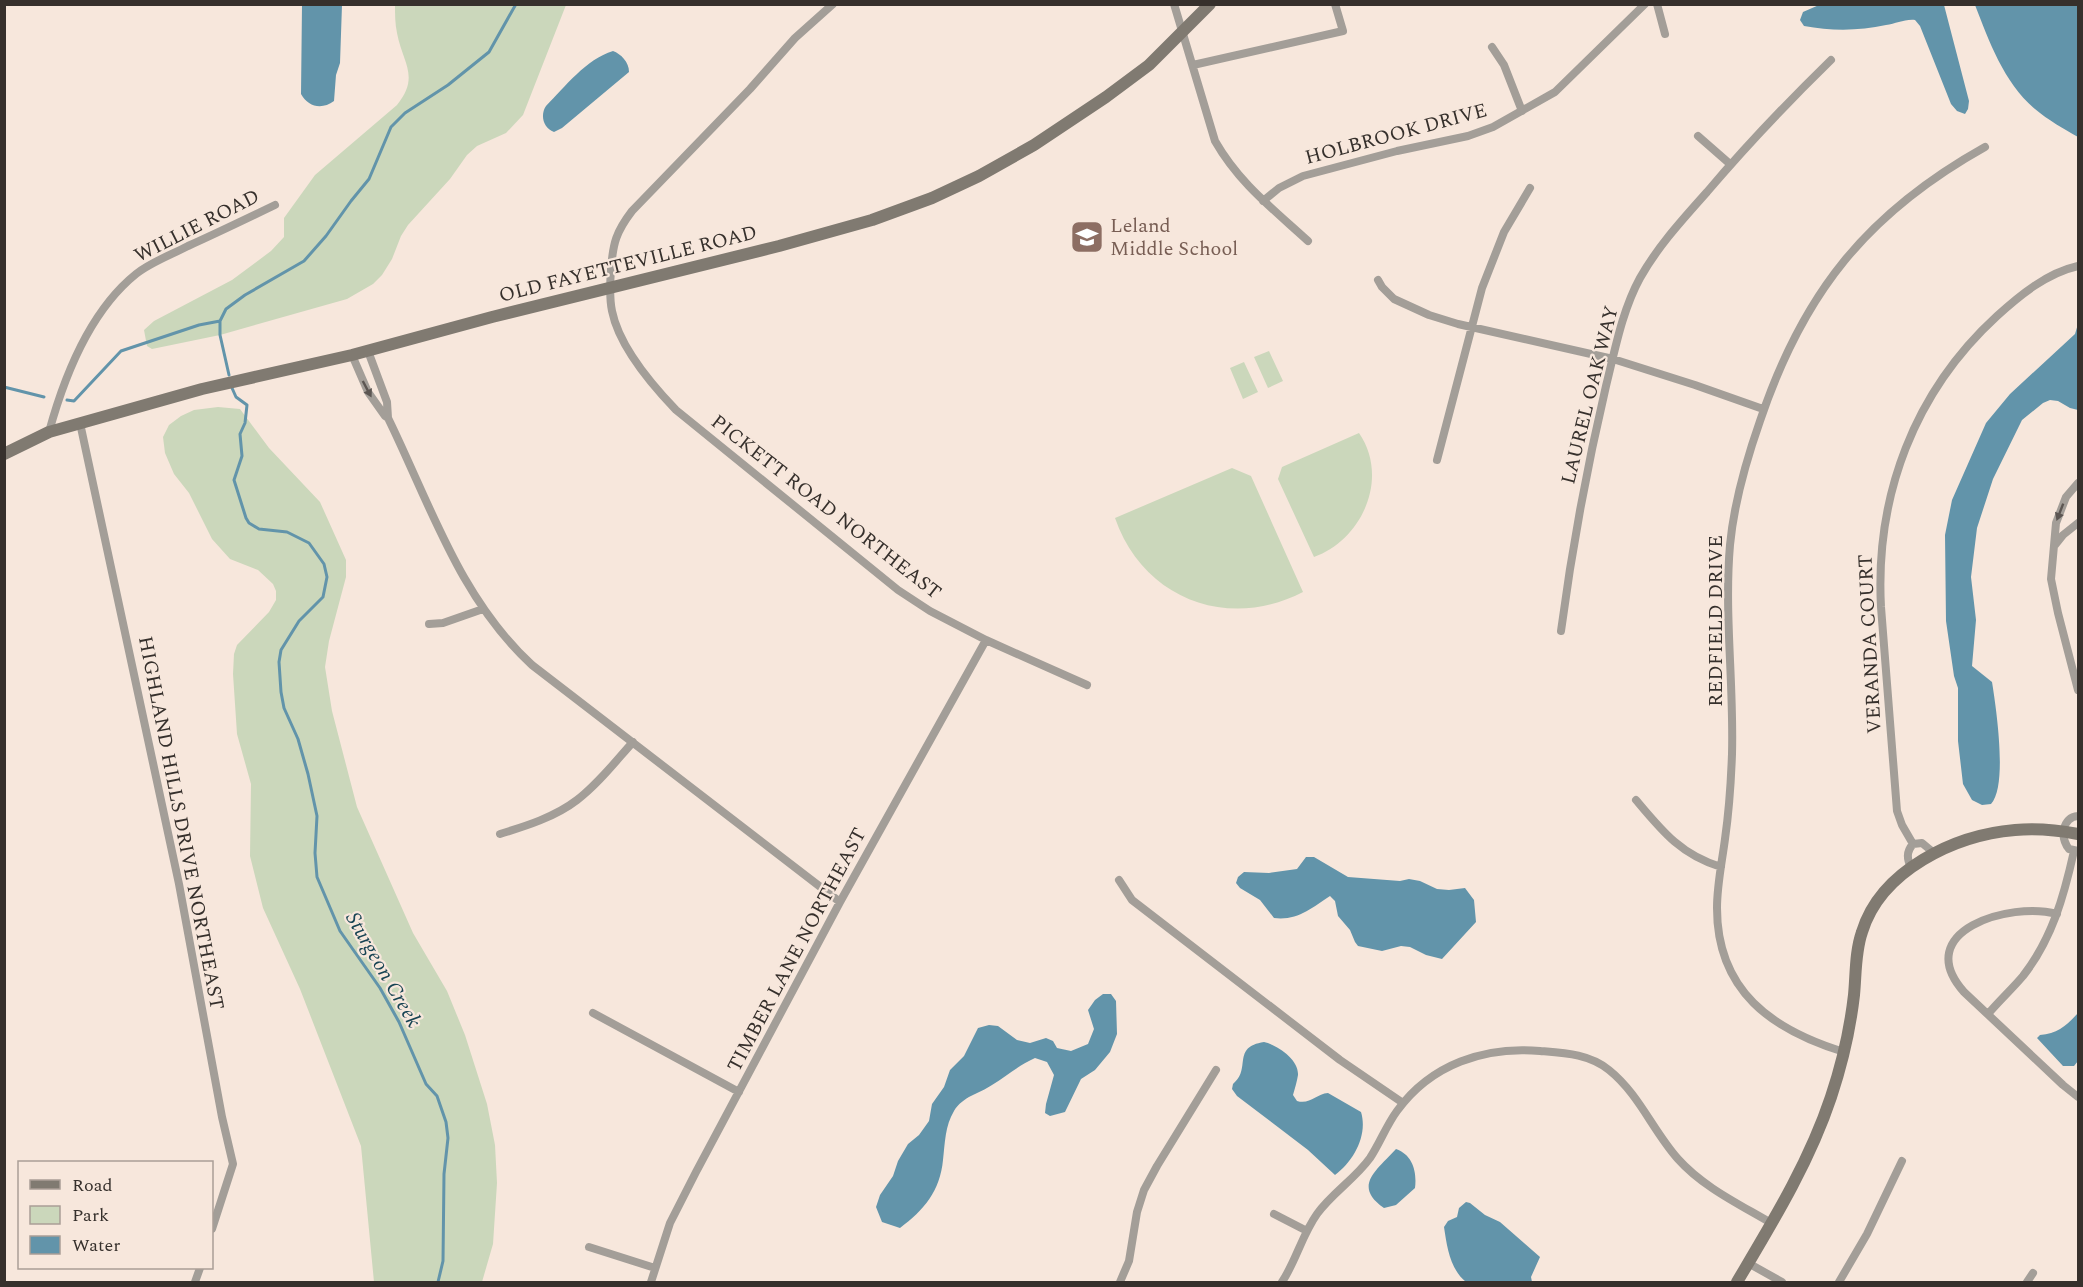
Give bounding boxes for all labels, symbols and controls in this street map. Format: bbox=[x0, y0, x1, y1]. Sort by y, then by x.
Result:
street label: HOLBROOK DRIVE bbox=[1302, 95, 1490, 173]
street label: WILLIE ROAD bbox=[129, 181, 265, 271]
place label: Leland Middle School bbox=[1110, 211, 1238, 264]
street label: OLD FAYETTEVILLE ROAD bbox=[496, 217, 760, 311]
school or university icon: Leland Middle School bbox=[1069, 219, 1105, 255]
street label: LAUREL OAK WAY bbox=[1553, 303, 1627, 487]
one-way arrow bbox=[362, 381, 372, 398]
street label: PICKETT ROAD NORTHEAST bbox=[704, 407, 948, 607]
one-way arrow bbox=[2055, 503, 2065, 521]
street label: REDFIELD DRIVE bbox=[1701, 535, 1731, 707]
street label: VERANDA COURT bbox=[1850, 553, 1890, 735]
street label: HIGHLAND HILLS DRIVE NORTHEAST bbox=[130, 634, 232, 1012]
street label: TIMBER LANE NORTHEAST bbox=[720, 822, 874, 1078]
water label: Sturgeon Creek bbox=[337, 906, 429, 1034]
legend bbox=[18, 1161, 213, 1269]
text: Road bbox=[72, 1172, 113, 1199]
text: Park bbox=[72, 1202, 109, 1229]
text: Water bbox=[72, 1232, 120, 1259]

